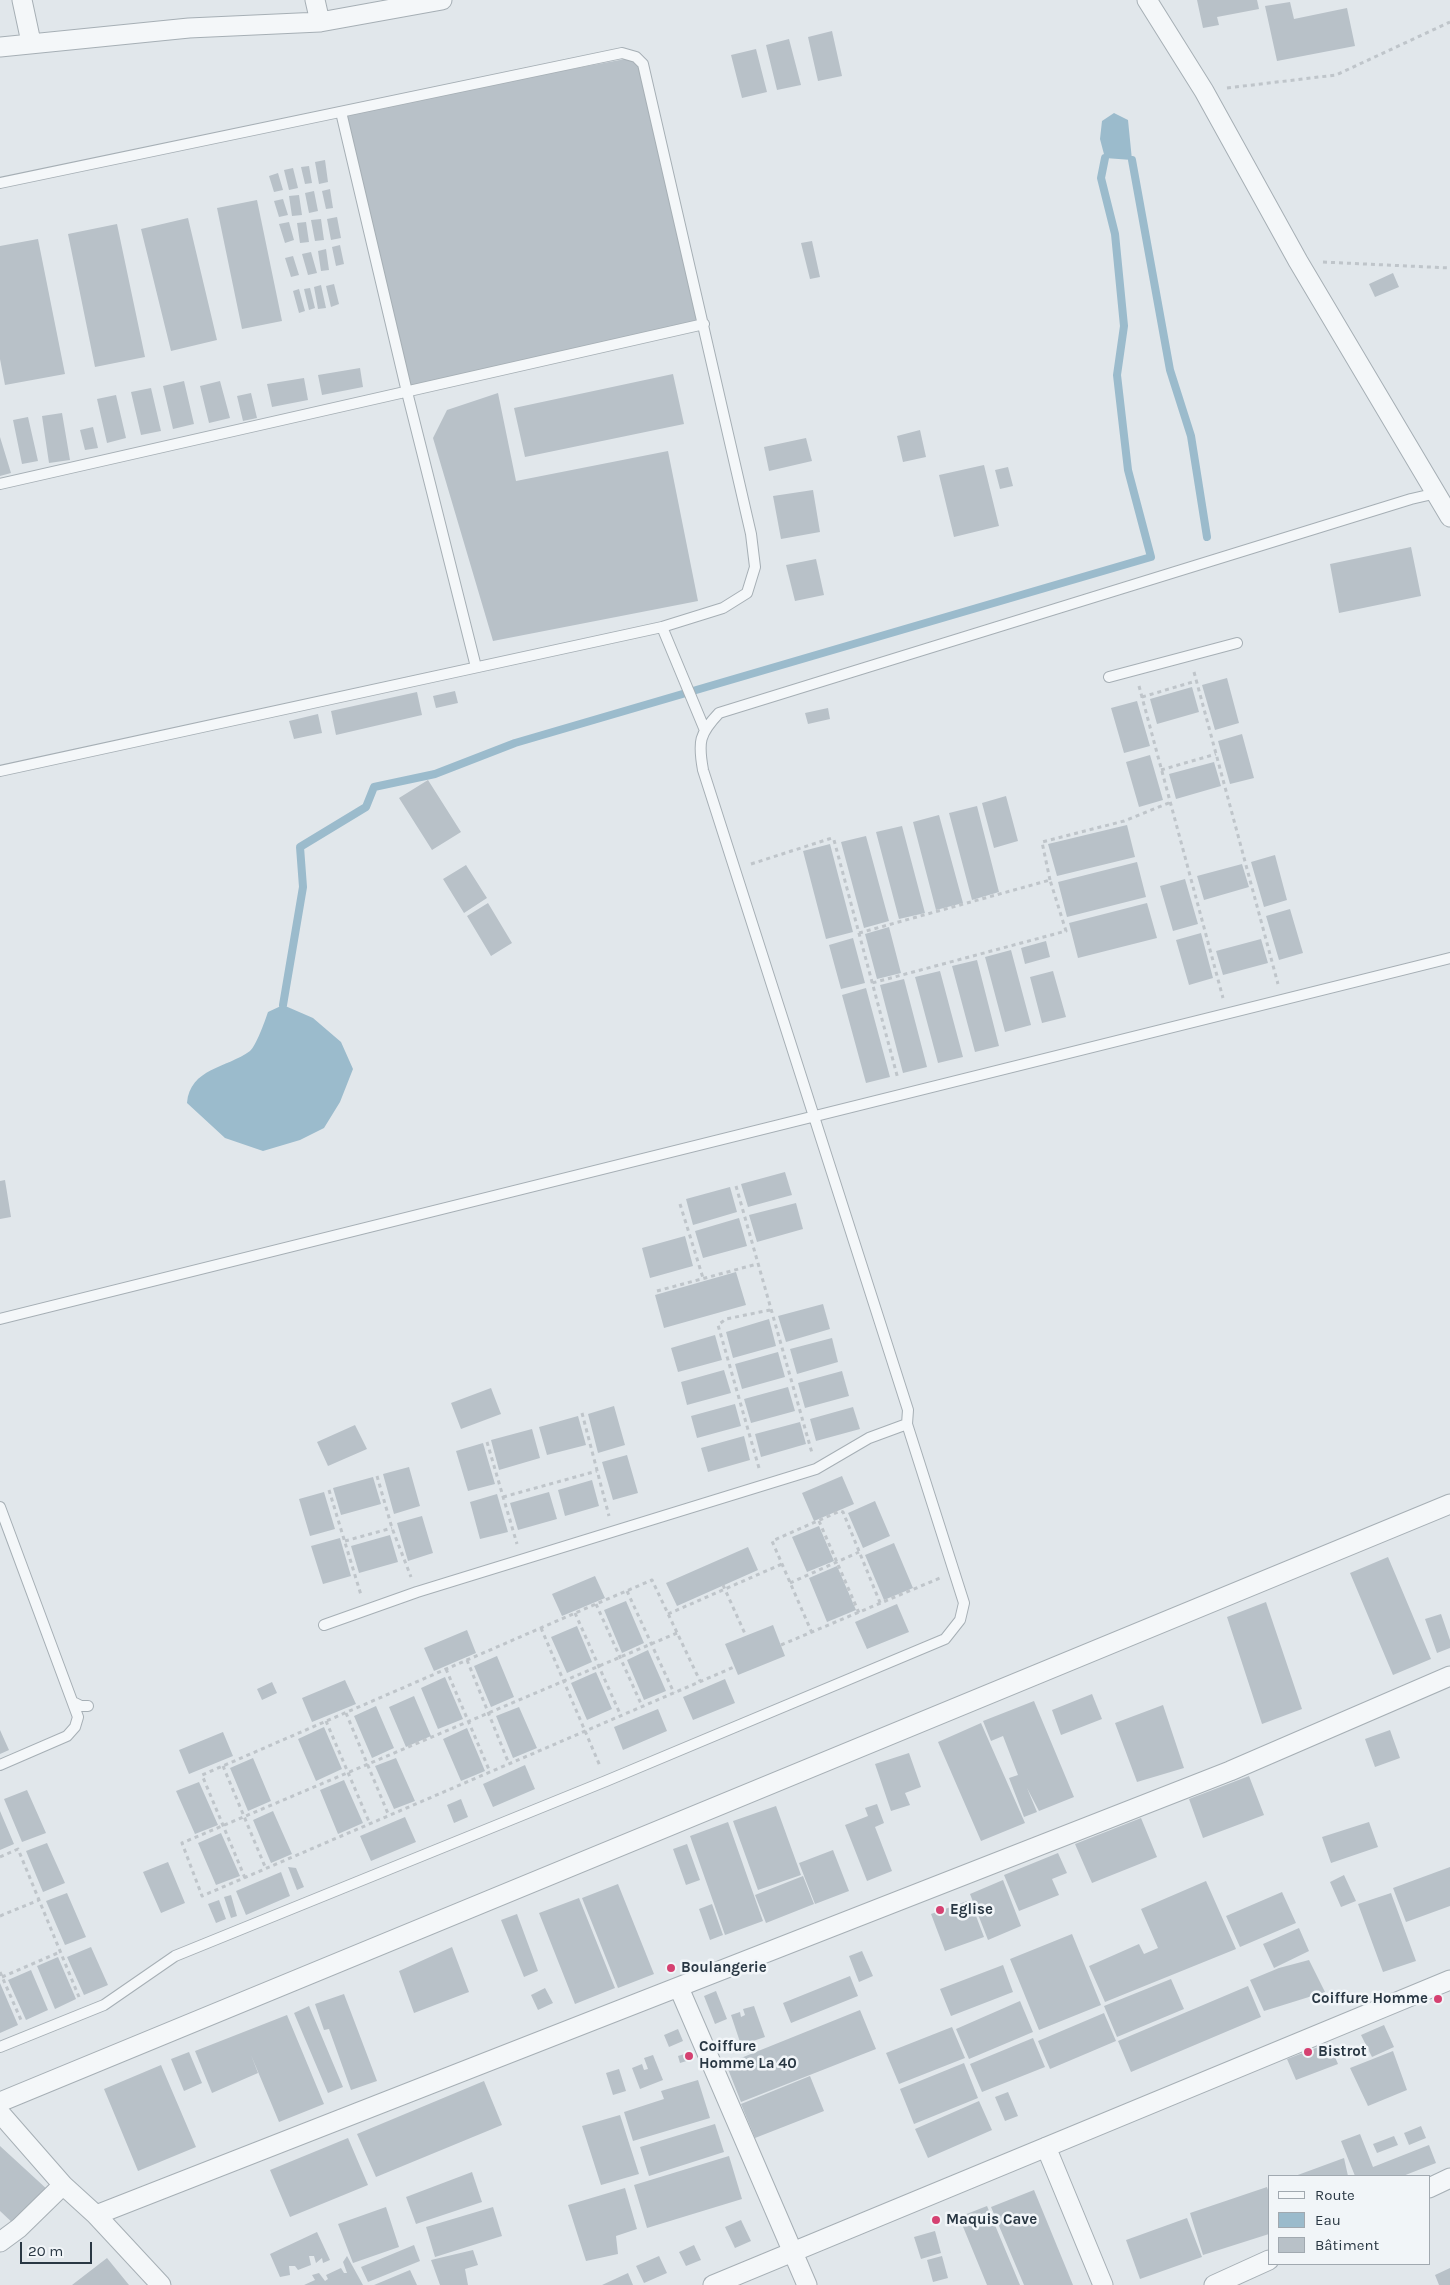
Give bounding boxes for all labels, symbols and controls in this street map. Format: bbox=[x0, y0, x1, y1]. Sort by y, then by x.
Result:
place label: Eglise bbox=[950, 1901, 993, 1919]
marker: Eglise bbox=[934, 1904, 946, 1916]
place label: Boulangerie bbox=[681, 1959, 767, 1977]
marker: Boulangerie bbox=[665, 1962, 677, 1974]
place label: Coiffure Homme bbox=[1312, 1990, 1428, 2008]
marker: Coiffure Homme bbox=[1432, 1993, 1444, 2005]
place label: Coiffure Homme La 40 bbox=[699, 2038, 797, 2073]
place label: Bistrot bbox=[1318, 2043, 1367, 2061]
marker: Bistrot bbox=[1302, 2046, 1314, 2058]
marker: Coiffure Homme La 40 bbox=[683, 2050, 695, 2062]
legend bbox=[1268, 2175, 1430, 2265]
text: Route bbox=[1315, 2186, 1355, 2204]
place label: Maquis Cave bbox=[946, 2211, 1037, 2229]
text: Eau bbox=[1315, 2211, 1341, 2229]
marker: Maquis Cave bbox=[930, 2214, 942, 2226]
scale bar bbox=[22, 2232, 95, 2264]
text: Bâtiment bbox=[1315, 2236, 1379, 2254]
text: 20 m bbox=[28, 2242, 63, 2260]

